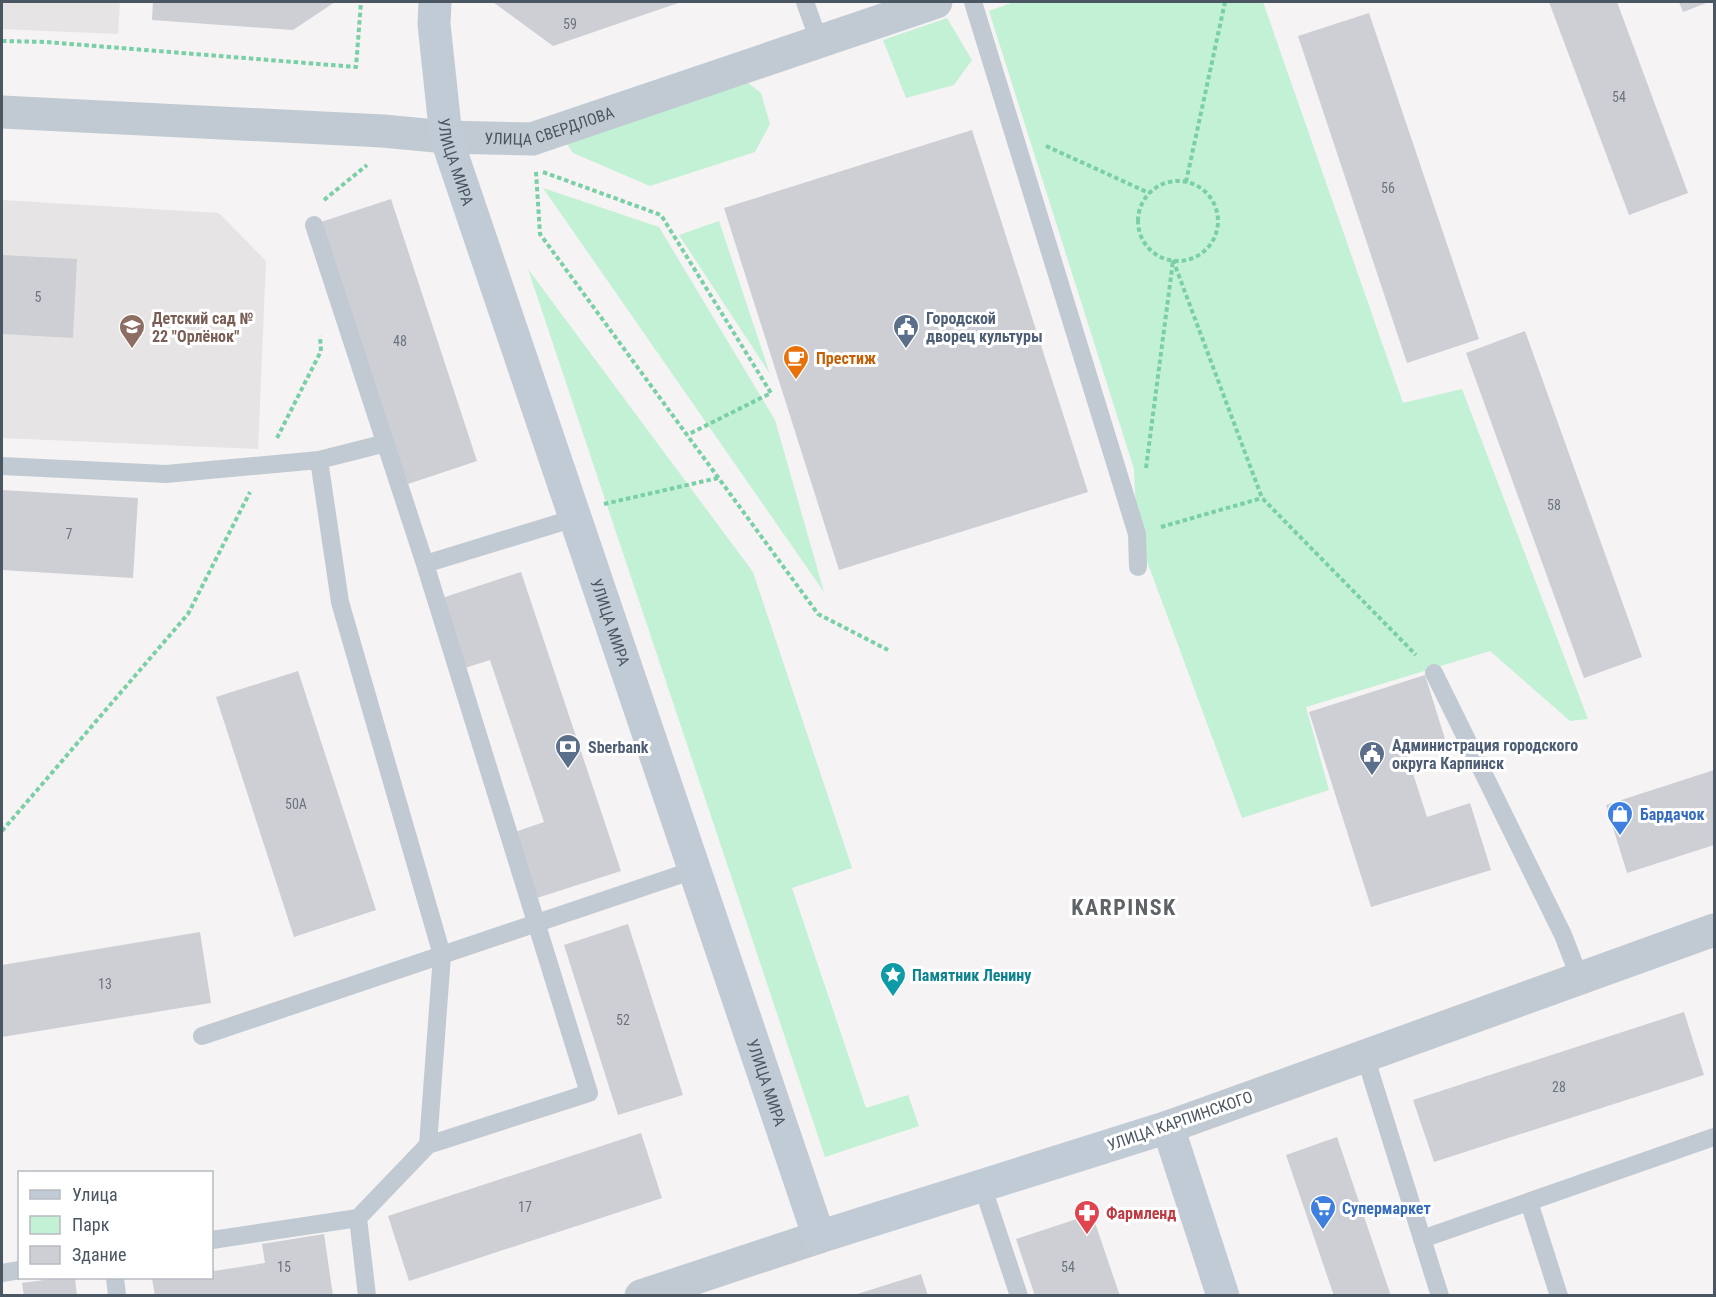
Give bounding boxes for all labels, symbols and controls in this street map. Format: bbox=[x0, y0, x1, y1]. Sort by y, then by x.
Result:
house number: 59 bbox=[563, 16, 577, 32]
house number: 54 bbox=[1612, 89, 1626, 105]
street label: УЛИЦА СВЕРДЛОВА bbox=[484, 102, 616, 149]
street label: УЛИЦА МИРА bbox=[435, 117, 478, 208]
house number: 56 bbox=[1381, 180, 1395, 196]
house number: 5 bbox=[35, 289, 42, 305]
place label: Детский сад № 22 "Орлёнок" bbox=[152, 309, 254, 346]
place label: Городской дворец культуры bbox=[926, 309, 1043, 346]
school or university icon: Детский сад № 22 "Орлёнок" bbox=[117, 312, 147, 350]
public building icon: Городской дворец культуры bbox=[891, 312, 921, 350]
house number: 48 bbox=[393, 333, 407, 349]
cafe icon: Престиж bbox=[781, 343, 811, 381]
place label: Престиж bbox=[816, 349, 876, 368]
house number: 58 bbox=[1547, 497, 1561, 513]
house number: 7 bbox=[66, 526, 73, 542]
street label: УЛИЦА МИРА bbox=[587, 576, 634, 668]
bank icon: Sberbank bbox=[553, 732, 583, 770]
place label: Администрация городского округа Карпинск bbox=[1392, 736, 1578, 773]
place label: Sberbank bbox=[588, 738, 649, 757]
public building icon: Администрация городского округа Карпинск bbox=[1357, 739, 1387, 777]
house number: 50А bbox=[285, 796, 307, 812]
shop icon: Бардачок bbox=[1605, 799, 1635, 837]
place label: Бардачок bbox=[1640, 805, 1705, 824]
district label: KARPINSK bbox=[1071, 895, 1177, 920]
place icon: Памятник Ленину bbox=[878, 960, 908, 998]
place label: Памятник Ленину bbox=[912, 966, 1031, 985]
house number: 13 bbox=[98, 976, 112, 992]
house number: 52 bbox=[616, 1012, 630, 1028]
street label: УЛИЦА МИРА bbox=[743, 1037, 790, 1128]
house number: 28 bbox=[1552, 1079, 1566, 1095]
street label: УЛИЦА КАРПИНСКОГО bbox=[1105, 1087, 1255, 1155]
legend bbox=[18, 1171, 213, 1279]
text: Улица bbox=[72, 1184, 118, 1205]
supermarket icon: Супермаркет bbox=[1308, 1193, 1338, 1231]
pharmacy icon: Фармленд bbox=[1072, 1198, 1102, 1236]
house number: 17 bbox=[518, 1199, 532, 1215]
place label: Супермаркет bbox=[1342, 1199, 1431, 1218]
place label: Фармленд bbox=[1106, 1204, 1176, 1223]
text: Парк bbox=[72, 1214, 110, 1235]
text: Здание bbox=[72, 1244, 126, 1265]
house number: 15 bbox=[277, 1259, 291, 1275]
house number: 54 bbox=[1061, 1259, 1075, 1275]

